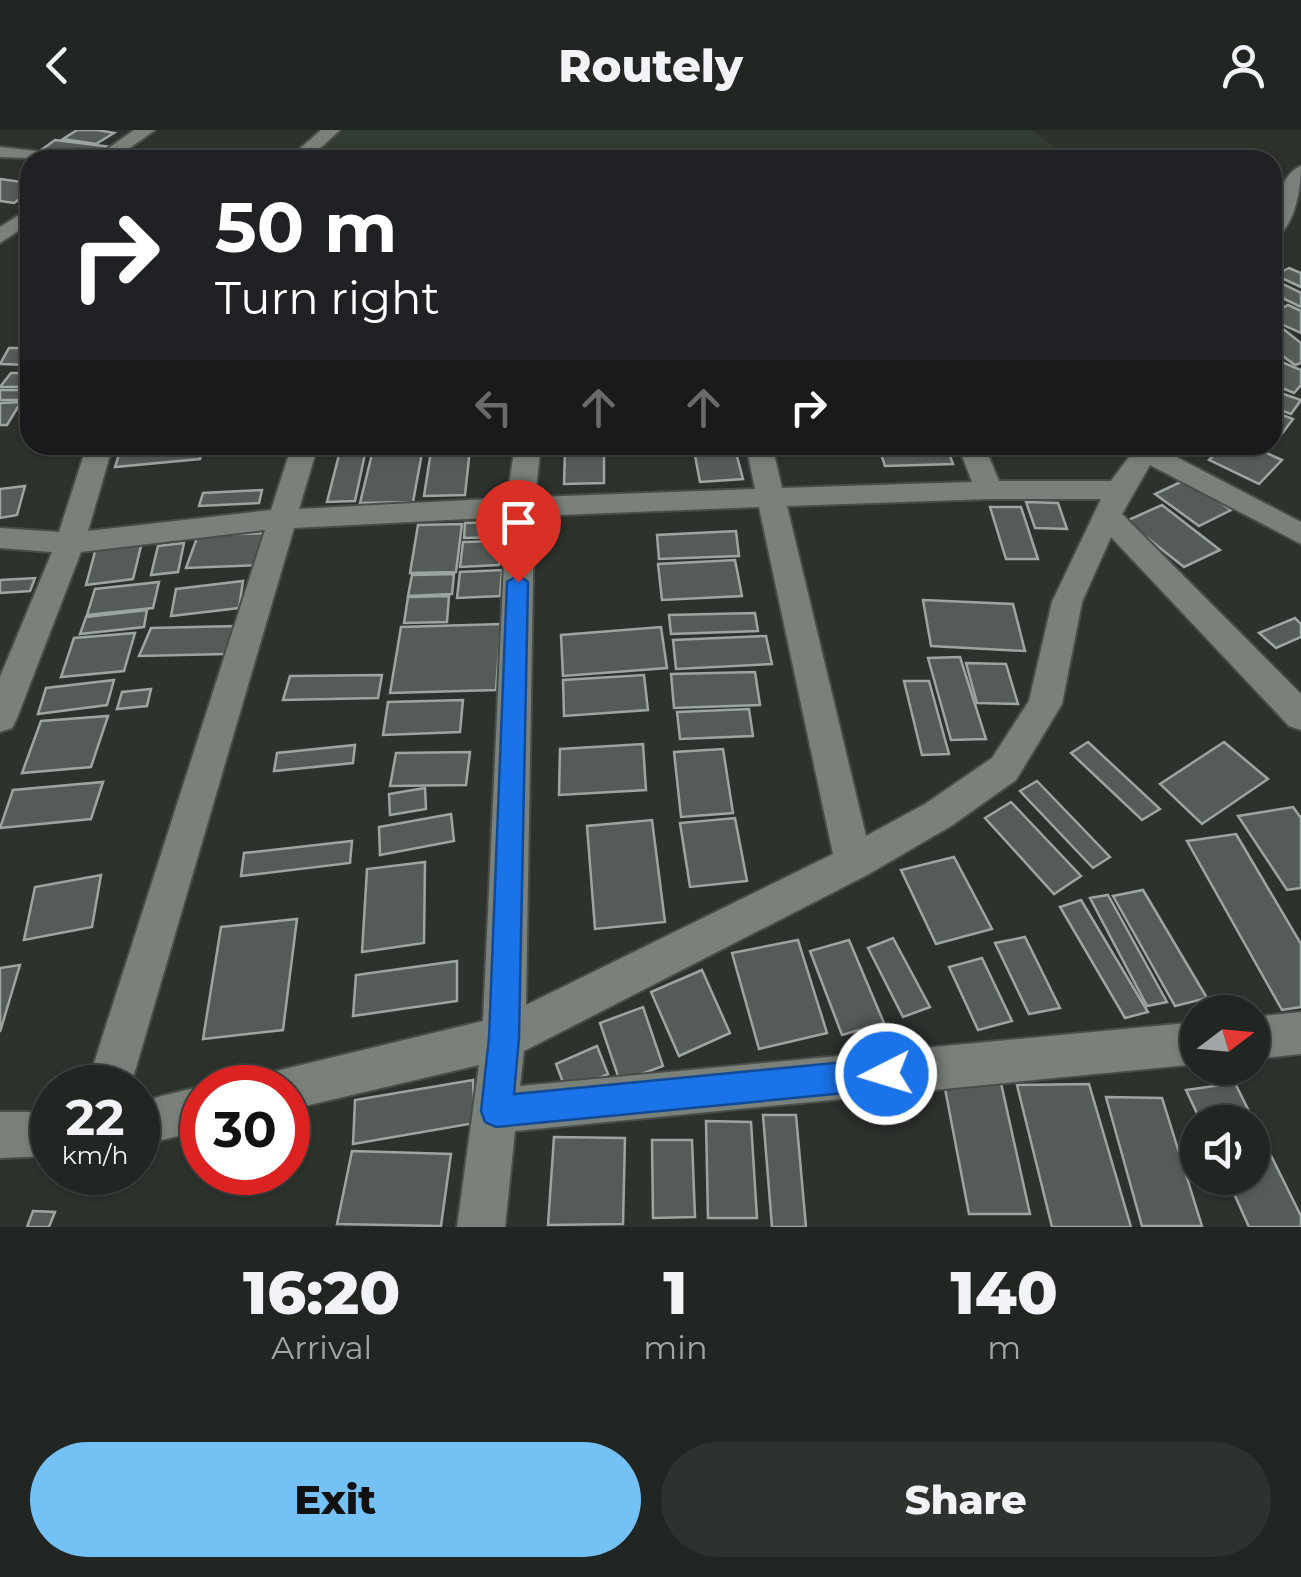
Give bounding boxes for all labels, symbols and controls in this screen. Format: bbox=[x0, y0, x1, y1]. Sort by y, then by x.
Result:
icon: back bbox=[30, 38, 85, 93]
text: Routely bbox=[558, 38, 743, 93]
icon: person bbox=[1216, 38, 1271, 93]
text: 50 m bbox=[215, 184, 397, 270]
icon: right bbox=[50, 190, 180, 320]
text: Turn right bbox=[215, 270, 440, 325]
icon: left bbox=[466, 380, 521, 435]
icon: ahead bbox=[571, 380, 626, 435]
icon: ahead bbox=[676, 380, 731, 435]
icon: right bbox=[781, 380, 836, 435]
pin bbox=[476, 480, 561, 583]
icon: arrive bbox=[491, 495, 546, 550]
north arrow bbox=[1180, 995, 1270, 1085]
map controls bbox=[1180, 995, 1270, 1195]
position arrow bbox=[834, 1022, 938, 1126]
speed limit sign: 30 bbox=[180, 1065, 310, 1195]
text: 22 bbox=[66, 1087, 125, 1148]
button: sound bbox=[1180, 1105, 1270, 1195]
text: km/h bbox=[62, 1140, 128, 1170]
text: 16:20 bbox=[243, 1256, 400, 1329]
text: 1 bbox=[663, 1256, 688, 1329]
text: 140 bbox=[951, 1256, 1058, 1329]
text: Arrival bbox=[271, 1328, 372, 1367]
text: min bbox=[643, 1328, 708, 1367]
text: m bbox=[987, 1328, 1021, 1367]
button: Exit bbox=[30, 1442, 641, 1557]
button: Share bbox=[661, 1442, 1271, 1557]

